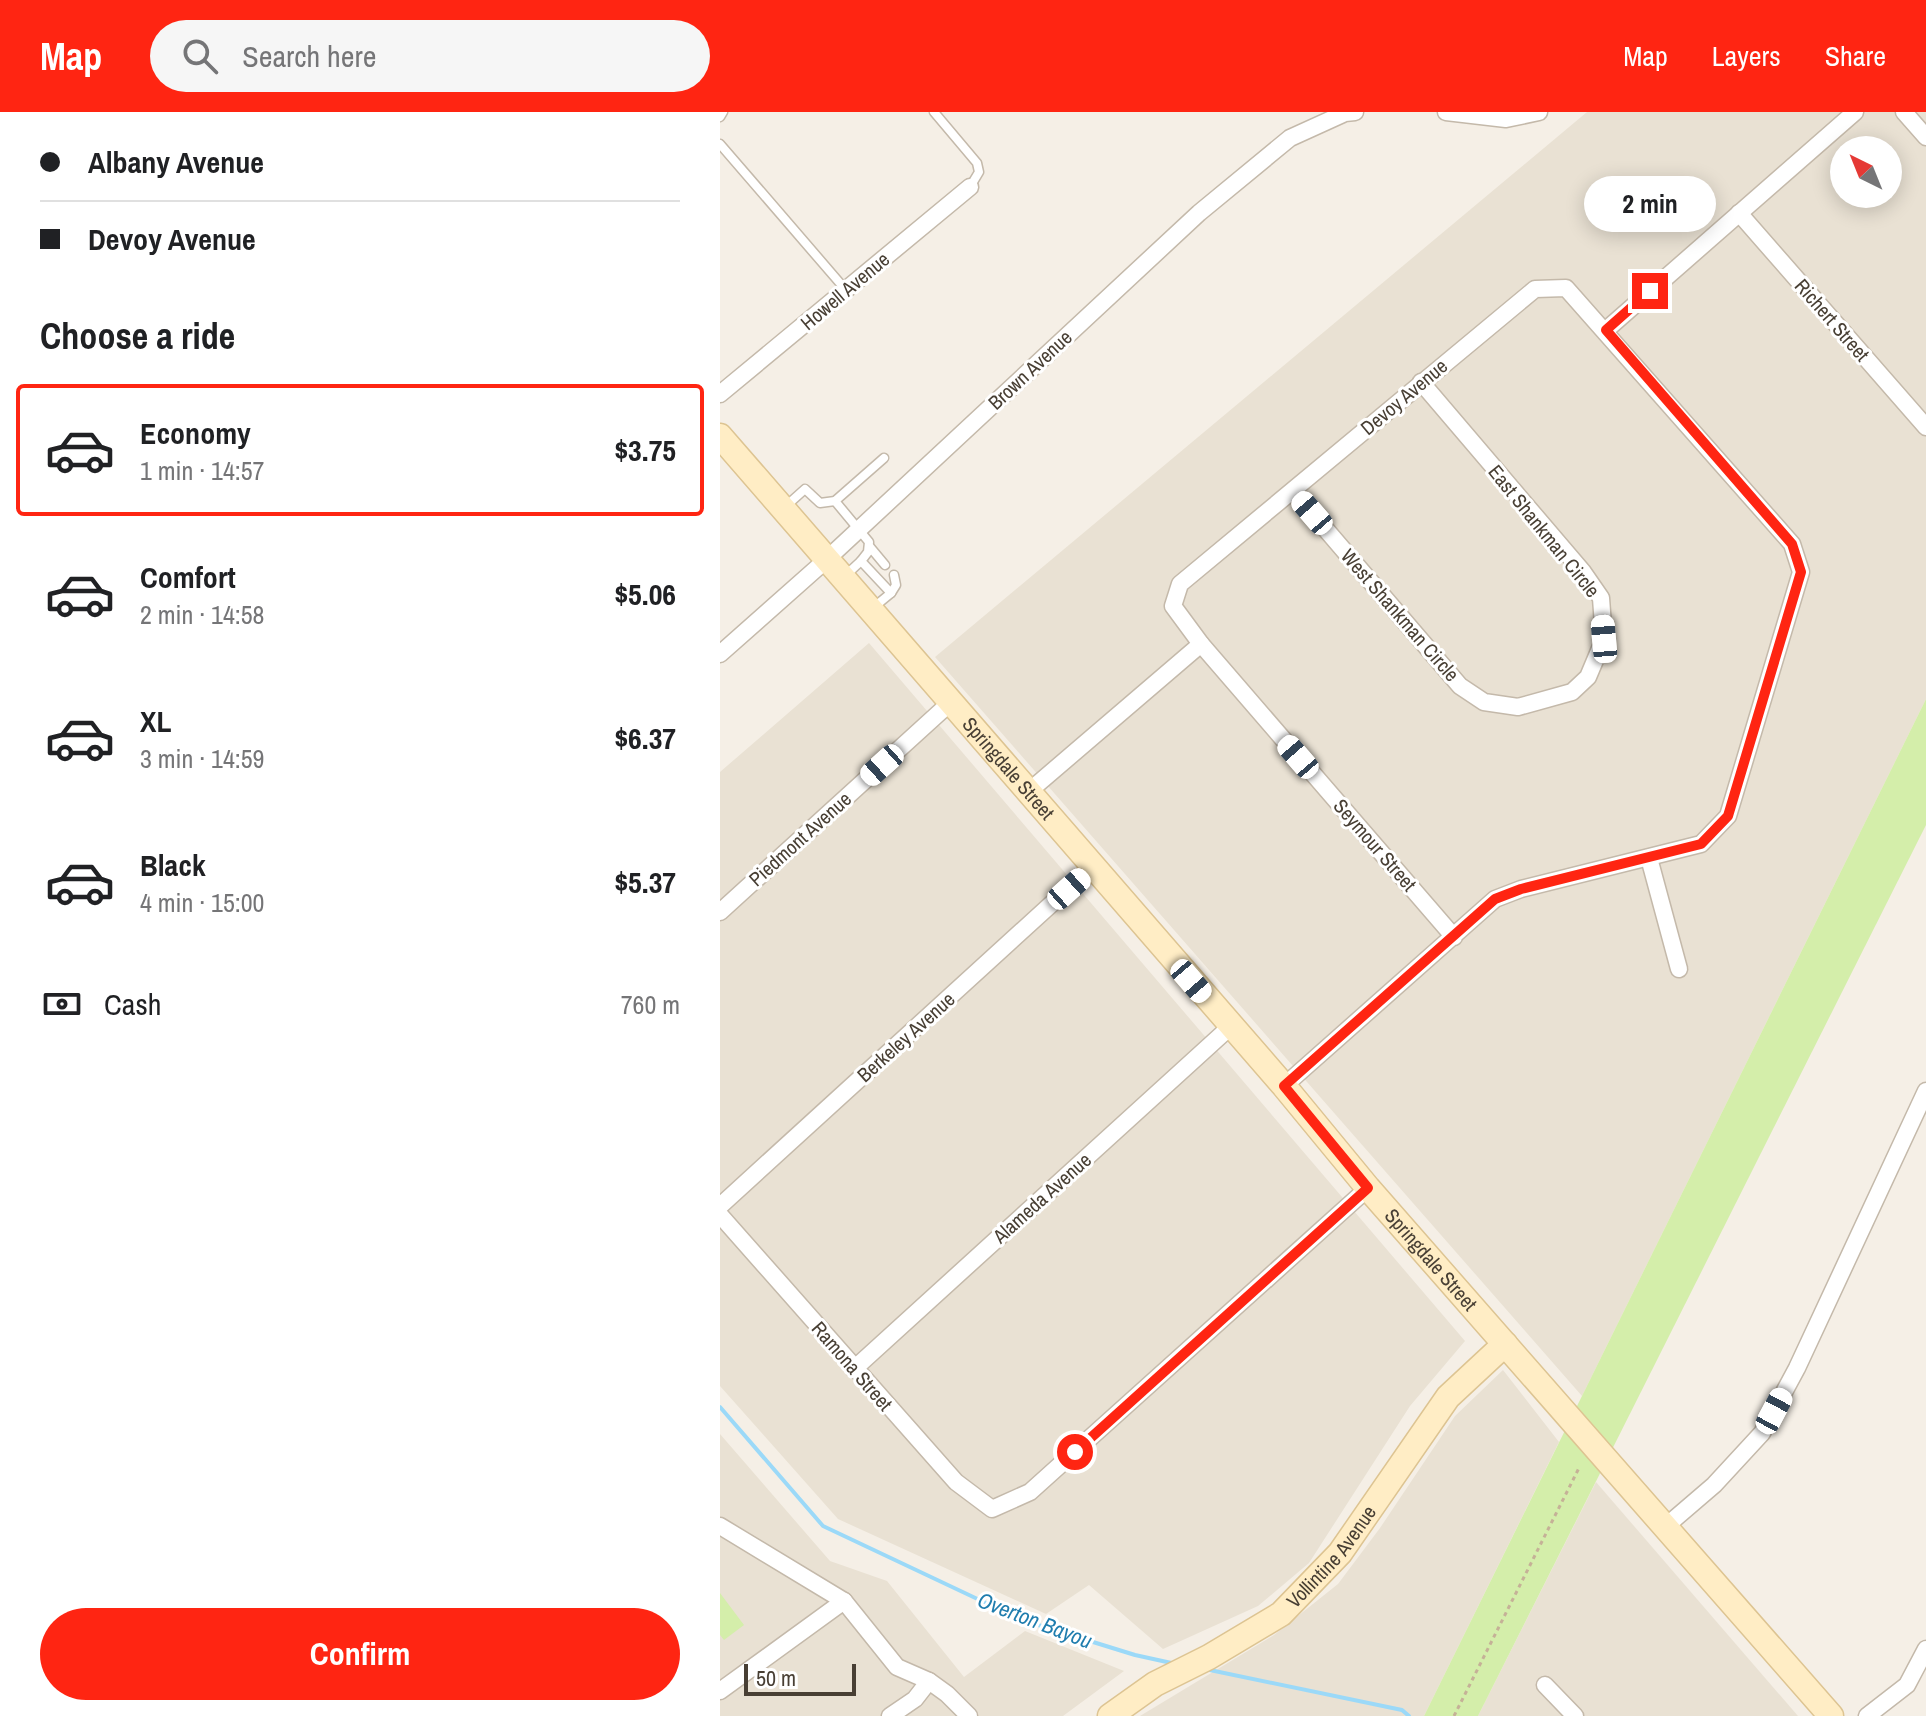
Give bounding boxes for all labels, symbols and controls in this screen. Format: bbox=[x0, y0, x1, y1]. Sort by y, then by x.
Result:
search box bbox=[150, 20, 710, 92]
text: Map bbox=[40, 31, 102, 82]
icon: search bbox=[178, 34, 222, 78]
text: Search here bbox=[242, 36, 376, 76]
text: Map bbox=[1623, 37, 1668, 75]
text: Layers bbox=[1712, 37, 1781, 75]
text: Share bbox=[1825, 37, 1886, 75]
north arrow bbox=[1830, 136, 1902, 208]
map controls bbox=[1830, 136, 1902, 208]
text: Albany Avenue bbox=[88, 142, 264, 182]
callout: 2 min bbox=[1584, 175, 1716, 231]
text: 2 min bbox=[1622, 186, 1678, 221]
text: Devoy Avenue bbox=[88, 219, 256, 259]
street label: Howell Avenue bbox=[795, 245, 895, 336]
route end bbox=[1632, 273, 1668, 309]
street label: Richert Street bbox=[1789, 273, 1876, 367]
text: Choose a ride bbox=[40, 312, 235, 360]
street label: Brown Avenue bbox=[982, 324, 1077, 415]
street label: Devoy Avenue bbox=[1355, 352, 1453, 441]
text: Economy bbox=[140, 413, 251, 453]
icon: car bbox=[44, 414, 116, 486]
text: $3.75 bbox=[614, 430, 676, 470]
text: 1 min · 14:57 bbox=[140, 453, 264, 488]
street label: East Shankman Circle bbox=[1483, 459, 1606, 603]
car bbox=[1287, 487, 1337, 539]
street label: West Shankman Circle bbox=[1335, 543, 1465, 687]
text: Comfort bbox=[140, 557, 236, 597]
icon: car bbox=[44, 558, 116, 630]
text: $5.06 bbox=[614, 574, 676, 614]
text: 2 min · 14:58 bbox=[140, 597, 264, 632]
car bbox=[1590, 614, 1618, 664]
text: XL bbox=[140, 701, 171, 741]
icon: car bbox=[44, 702, 116, 774]
street label: Springdale Street bbox=[957, 711, 1061, 825]
text: $6.37 bbox=[614, 718, 676, 758]
car bbox=[1273, 731, 1323, 783]
car bbox=[856, 740, 908, 790]
text: 3 min · 14:59 bbox=[140, 741, 264, 776]
street label: Piedmont Avenue bbox=[743, 785, 857, 892]
street label: Seymour Street bbox=[1328, 793, 1423, 897]
text: Black bbox=[140, 845, 206, 885]
icon: car bbox=[44, 846, 116, 918]
text: $5.37 bbox=[614, 862, 676, 902]
car bbox=[1043, 864, 1095, 914]
text: 4 min · 15:00 bbox=[140, 885, 264, 920]
car bbox=[1166, 955, 1216, 1007]
icon: cash bbox=[40, 982, 84, 1026]
text: Cash bbox=[104, 984, 161, 1024]
street label: Berkeley Avenue bbox=[851, 986, 960, 1088]
text: 760 m bbox=[621, 987, 680, 1022]
street label: Alameda Avenue bbox=[986, 1146, 1097, 1250]
street label: Springdale Street bbox=[1379, 1202, 1484, 1317]
street label: Ramona Street bbox=[806, 1315, 899, 1416]
car bbox=[1752, 1384, 1796, 1438]
route start bbox=[1057, 1434, 1093, 1470]
street label: Vollintine Avenue bbox=[1280, 1500, 1382, 1614]
water label: Overton Bayou bbox=[973, 1584, 1097, 1656]
button: Confirm bbox=[40, 1608, 680, 1700]
scale bar bbox=[744, 1660, 856, 1696]
text: 50 m bbox=[756, 1663, 796, 1693]

